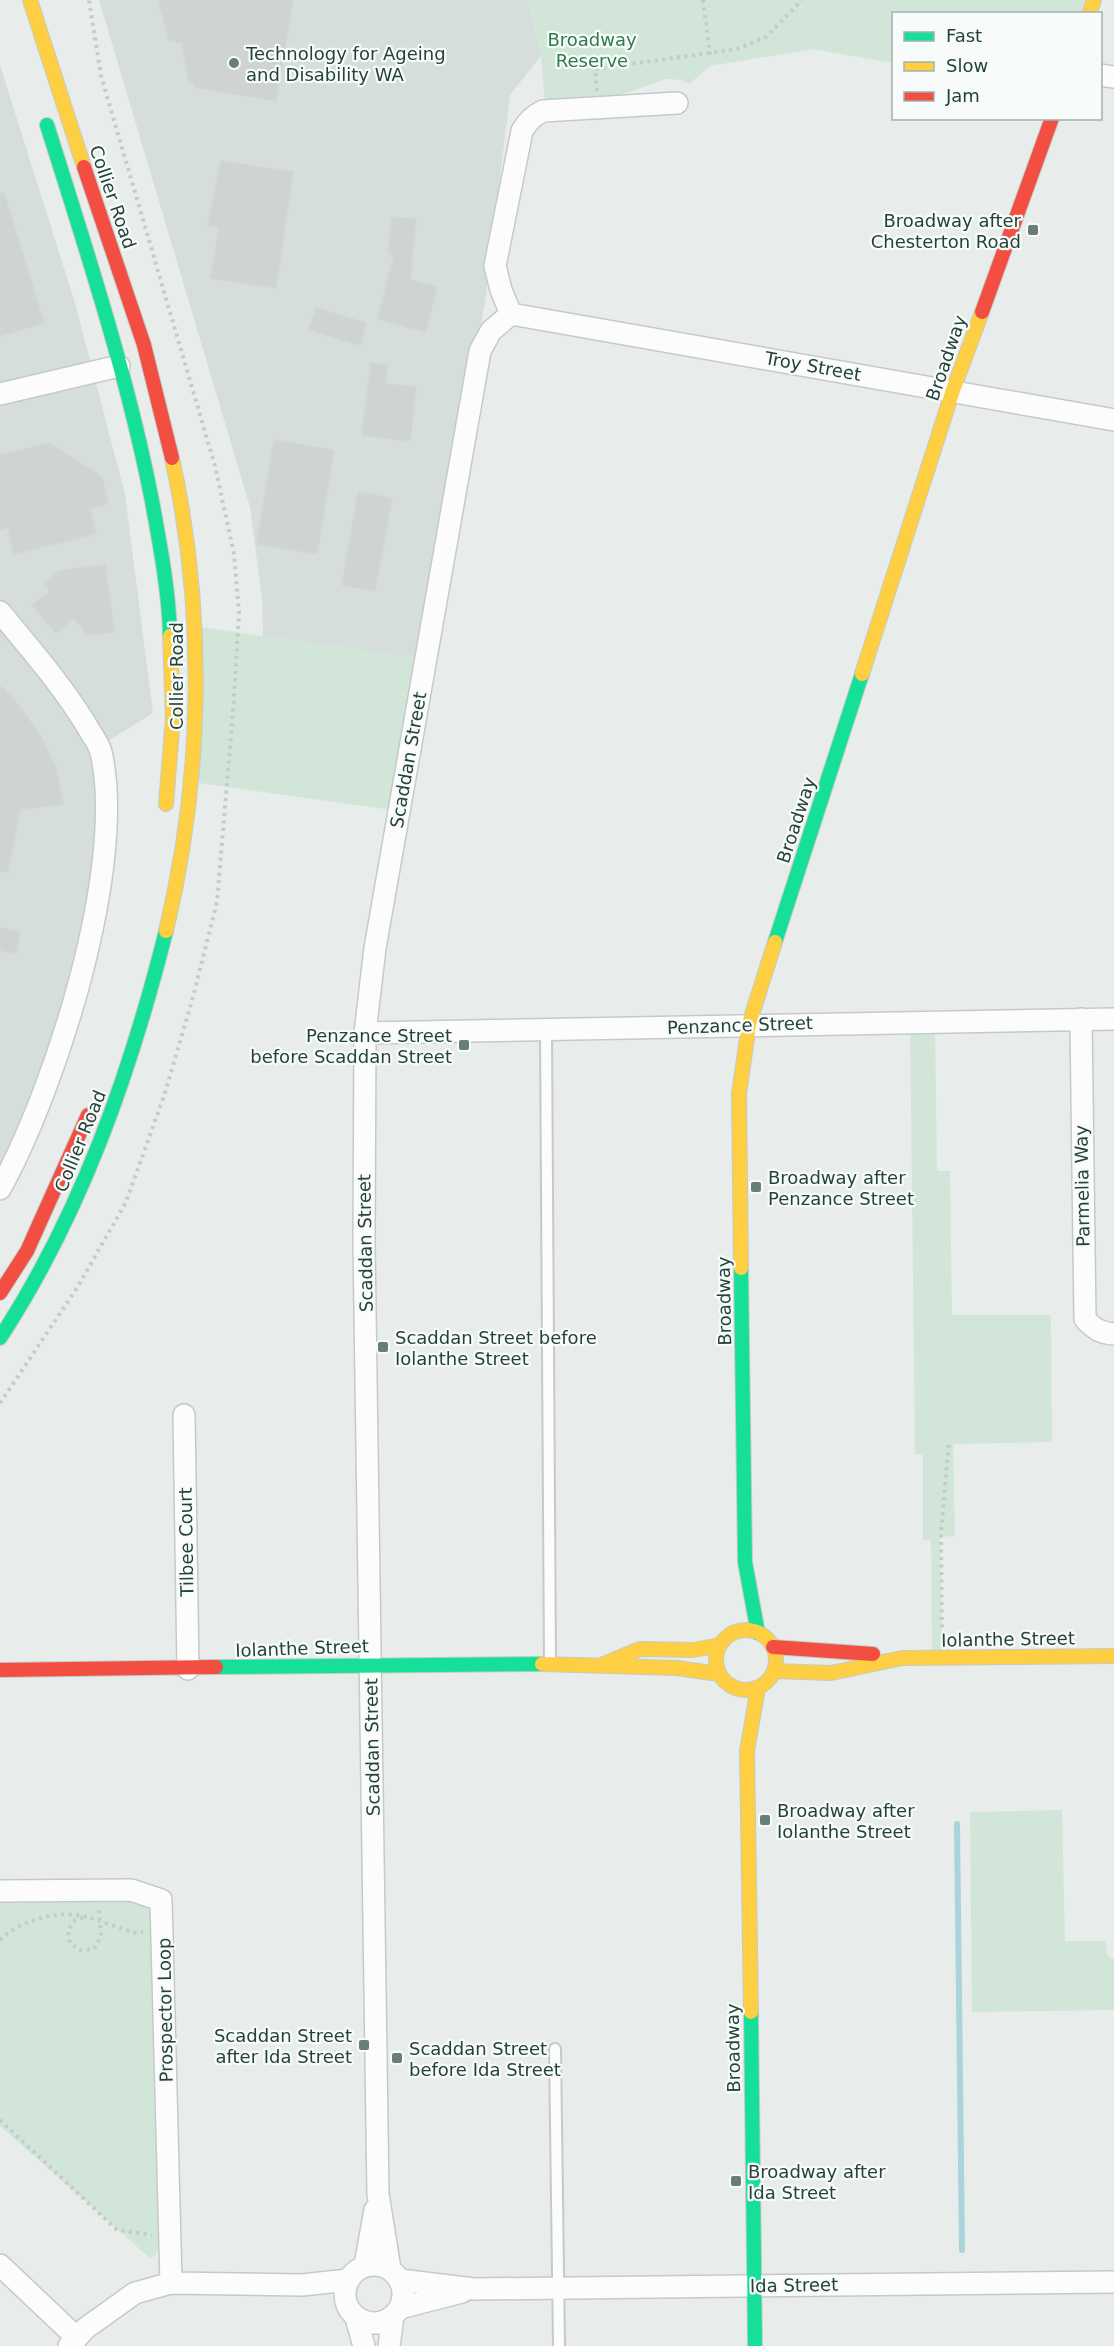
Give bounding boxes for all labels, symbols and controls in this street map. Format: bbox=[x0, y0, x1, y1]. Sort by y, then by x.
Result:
legend bbox=[892, 12, 1102, 120]
text: Fast bbox=[946, 25, 982, 46]
park label: Broadway Reserve bbox=[547, 29, 637, 71]
place label: Technology for Ageing and Disability WA bbox=[245, 43, 446, 85]
text: Slow bbox=[946, 55, 988, 76]
marker: Technology for Ageing and Disability WA bbox=[227, 56, 241, 70]
text: Jam bbox=[945, 85, 980, 106]
street label: Collier Road bbox=[85, 143, 141, 251]
place label: Broadway after Chesterton Road bbox=[871, 210, 1022, 252]
marker: Broadway after Chesterton Road bbox=[1026, 223, 1040, 237]
street label: Broadway bbox=[922, 312, 971, 404]
street label: Troy Street bbox=[762, 347, 863, 385]
street label: Collier Road bbox=[166, 622, 187, 730]
street label: Scaddan Street bbox=[386, 690, 430, 830]
street label: Broadway bbox=[772, 774, 820, 866]
street label: Penzance Street bbox=[667, 1012, 813, 1038]
place label: Penzance Street before Scaddan Street bbox=[250, 1025, 452, 1067]
marker: Penzance Street before Scaddan Street bbox=[457, 1038, 471, 1052]
street label: Collier Road bbox=[50, 1087, 110, 1195]
street label: Parmelia Way bbox=[1070, 1125, 1094, 1247]
place label: Broadway after Penzance Street bbox=[768, 1167, 914, 1209]
street label: Scaddan Street bbox=[353, 1174, 377, 1312]
marker: Broadway after Penzance Street bbox=[749, 1180, 763, 1194]
street label: Broadway bbox=[713, 1256, 735, 1346]
place label: Scaddan Street before Iolanthe Street bbox=[395, 1327, 597, 1369]
marker: Scaddan Street before Iolanthe Street bbox=[376, 1340, 390, 1354]
street label: Tilbee Court bbox=[175, 1487, 197, 1598]
street label: Iolanthe Street bbox=[941, 1627, 1075, 1651]
street label: Iolanthe Street bbox=[235, 1635, 369, 1661]
street label: Scaddan Street bbox=[360, 1678, 384, 1816]
place label: Broadway after Iolanthe Street bbox=[777, 1800, 915, 1842]
marker: Broadway after Iolanthe Street bbox=[758, 1813, 772, 1827]
street label: Prospector Loop bbox=[153, 1937, 177, 2083]
street label: Broadway bbox=[722, 2003, 744, 2093]
place label: Scaddan Street after Ida Street bbox=[214, 2025, 352, 2067]
marker: Scaddan Street after Ida Street bbox=[357, 2038, 371, 2052]
place label: Scaddan Street before Ida Street bbox=[409, 2038, 561, 2080]
marker: Scaddan Street before Ida Street bbox=[390, 2051, 404, 2065]
place label: Broadway after Ida Street bbox=[748, 2161, 886, 2203]
marker: Broadway after Ida Street bbox=[729, 2174, 743, 2188]
street label: Ida Street bbox=[750, 2274, 838, 2296]

